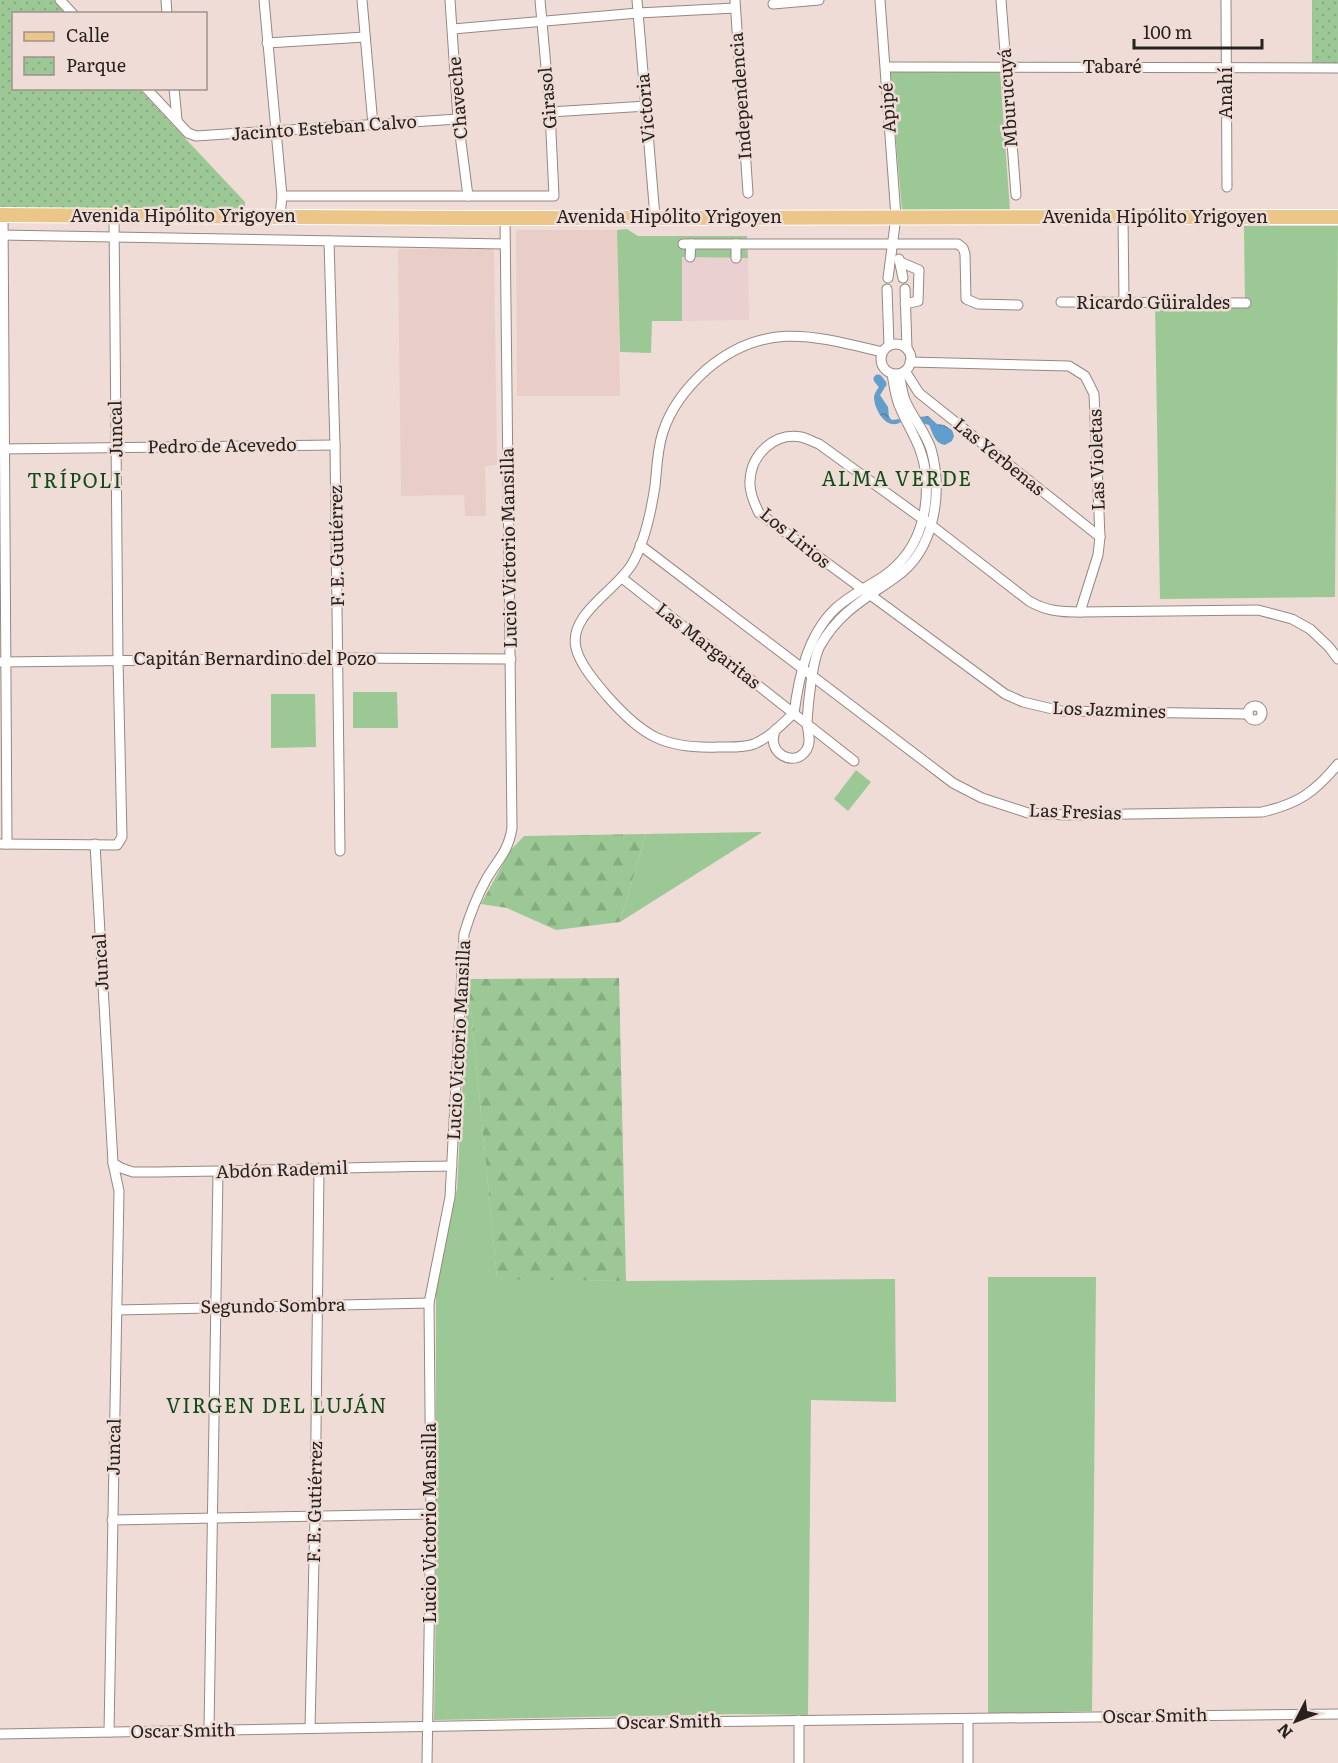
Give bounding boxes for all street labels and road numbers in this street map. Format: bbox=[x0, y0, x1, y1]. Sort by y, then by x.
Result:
street label: Independencia bbox=[722, 31, 757, 161]
street label: Mburucuyá bbox=[990, 47, 1023, 149]
street label: Tabaré bbox=[1082, 52, 1142, 79]
street label: Chaveche bbox=[439, 56, 474, 141]
street label: Girasol bbox=[530, 66, 563, 130]
street label: Anahí bbox=[1211, 67, 1238, 119]
street label: Victoria bbox=[628, 72, 661, 144]
street label: Apipé bbox=[871, 82, 902, 134]
street label: Jacinto Esteban Calvo bbox=[230, 107, 418, 146]
street label: Avenida Hipólito Yrigoyen bbox=[70, 201, 296, 228]
street label: Avenida Hipólito Yrigoyen bbox=[556, 202, 782, 229]
street label: Avenida Hipólito Yrigoyen bbox=[1042, 202, 1268, 229]
street label: Ricardo Güiraldes bbox=[1076, 288, 1230, 315]
street label: Juncal bbox=[101, 400, 128, 458]
street label: Las Violetas bbox=[1080, 409, 1111, 511]
street label: Las Yerbenas bbox=[948, 410, 1052, 501]
street label: Pedro de Acevedo bbox=[147, 430, 297, 459]
street label: Lucio Victorio Mansilla bbox=[492, 447, 523, 649]
street label: F. E. Gutiérrez bbox=[321, 485, 350, 607]
street label: Los Lirios bbox=[755, 500, 837, 574]
street label: Las Margaritas bbox=[651, 595, 767, 694]
street label: Capitán Bernardino del Pozo bbox=[133, 644, 377, 671]
street label: Los Jazmines bbox=[1052, 693, 1166, 724]
street label: Las Fresias bbox=[1028, 795, 1122, 826]
street label: Juncal bbox=[85, 933, 114, 991]
street label: Lucio Victorio Mansilla bbox=[439, 939, 476, 1141]
street label: Abdón Rademil bbox=[215, 1153, 349, 1184]
street label: Segundo Sombra bbox=[200, 1290, 346, 1319]
street label: Juncal bbox=[99, 1418, 126, 1476]
street label: Lucio Victorio Mansilla bbox=[415, 1422, 442, 1623]
street label: F. E. Gutiérrez bbox=[299, 1441, 328, 1563]
street label: Oscar Smith bbox=[1102, 1700, 1208, 1729]
street label: Oscar Smith bbox=[616, 1706, 722, 1735]
street label: Oscar Smith bbox=[130, 1715, 236, 1744]

